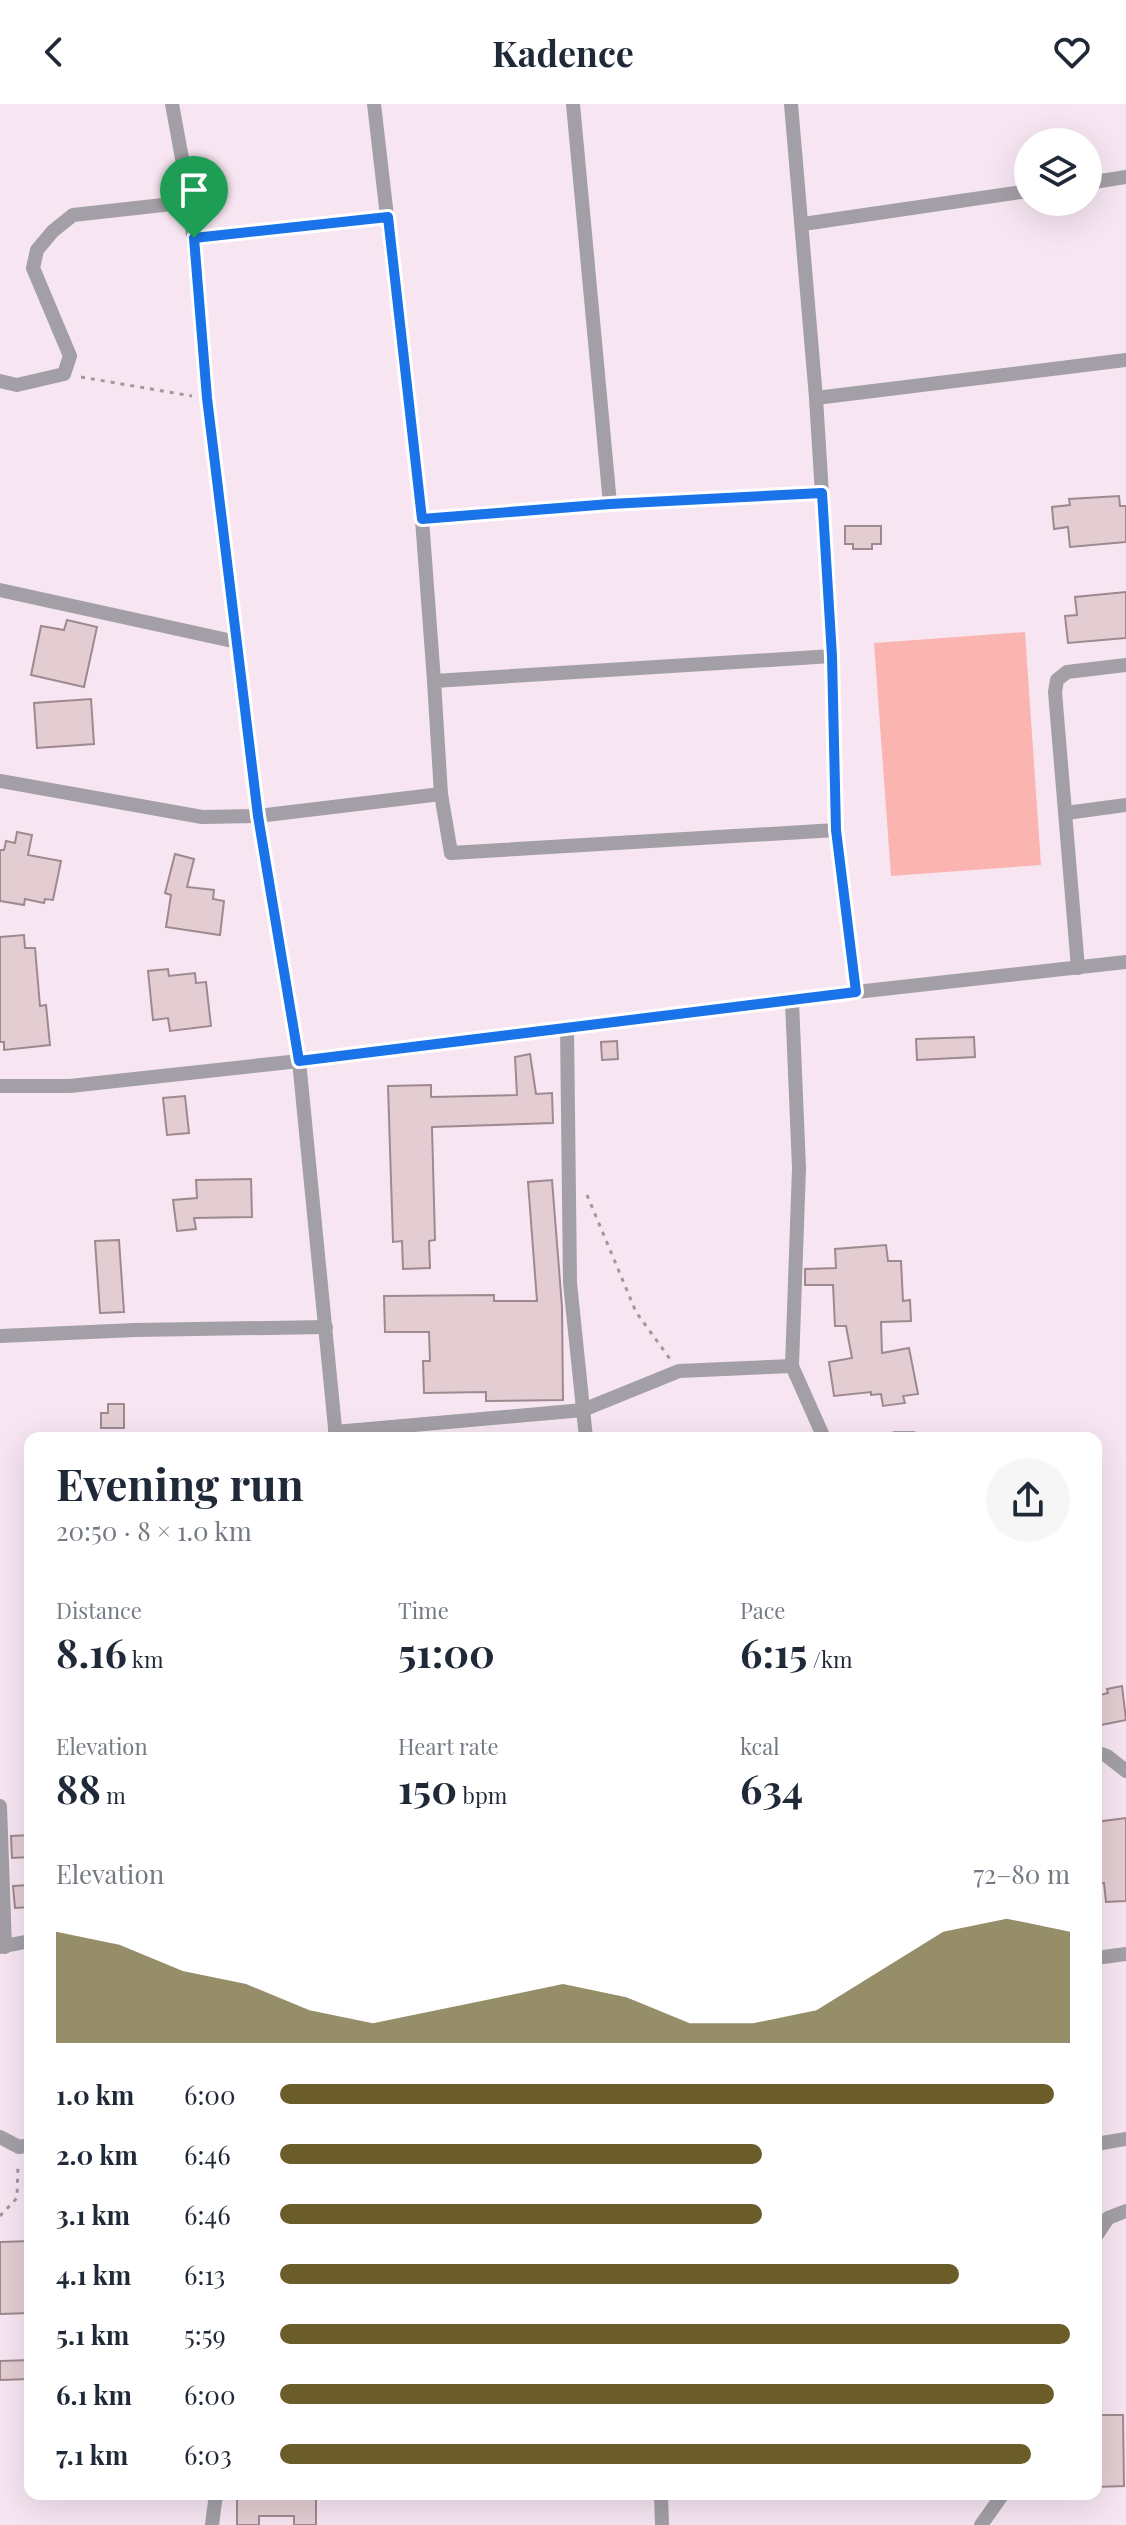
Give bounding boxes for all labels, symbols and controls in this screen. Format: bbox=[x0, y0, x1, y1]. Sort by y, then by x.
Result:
text: Kadence bbox=[492, 28, 634, 76]
icon: back bbox=[32, 30, 76, 74]
icon: heart bbox=[1050, 30, 1094, 74]
map controls bbox=[1014, 128, 1102, 216]
button: layers bbox=[1014, 128, 1102, 216]
pin bbox=[160, 156, 228, 238]
icon: arrive bbox=[172, 168, 216, 212]
text: Evening run bbox=[56, 1453, 304, 1512]
button: share bbox=[986, 1458, 1070, 1542]
text: 20:50 · 8 × 1.0 km bbox=[56, 1513, 252, 1548]
text: Distance bbox=[56, 1595, 142, 1625]
text: Time bbox=[398, 1595, 449, 1625]
text: Pace bbox=[740, 1595, 786, 1625]
text: 8.16 bbox=[56, 1625, 127, 1678]
text: 51:00 bbox=[398, 1625, 495, 1678]
text: 6:15 bbox=[740, 1625, 807, 1678]
text: km bbox=[127, 1644, 163, 1674]
text: /km bbox=[807, 1644, 853, 1674]
text: Elevation bbox=[56, 1731, 148, 1761]
text: Heart rate bbox=[398, 1731, 499, 1761]
text: kcal bbox=[740, 1731, 779, 1761]
text: 88 bbox=[56, 1761, 101, 1814]
text: 150 bbox=[398, 1761, 457, 1814]
text: 634 bbox=[740, 1761, 803, 1814]
text: m bbox=[101, 1780, 126, 1810]
text: bpm bbox=[457, 1780, 507, 1810]
text: Elevation bbox=[56, 1856, 164, 1891]
text: 72–80 m bbox=[973, 1856, 1070, 1891]
text: 1.0 km bbox=[56, 2077, 134, 2112]
text: 6:00 bbox=[184, 2077, 236, 2112]
text: 2.0 km bbox=[56, 2137, 138, 2172]
text: 6:46 bbox=[184, 2137, 231, 2172]
text: 3.1 km bbox=[56, 2197, 130, 2232]
text: 6:46 bbox=[184, 2197, 231, 2232]
text: 4.1 km bbox=[56, 2257, 131, 2292]
text: 6:13 bbox=[184, 2257, 225, 2292]
text: 5.1 km bbox=[56, 2317, 129, 2352]
text: 5:59 bbox=[184, 2317, 226, 2352]
text: 6.1 km bbox=[56, 2377, 132, 2412]
text: 6:00 bbox=[184, 2377, 236, 2412]
text: 7.1 km bbox=[56, 2437, 128, 2472]
text: 6:03 bbox=[184, 2437, 232, 2472]

